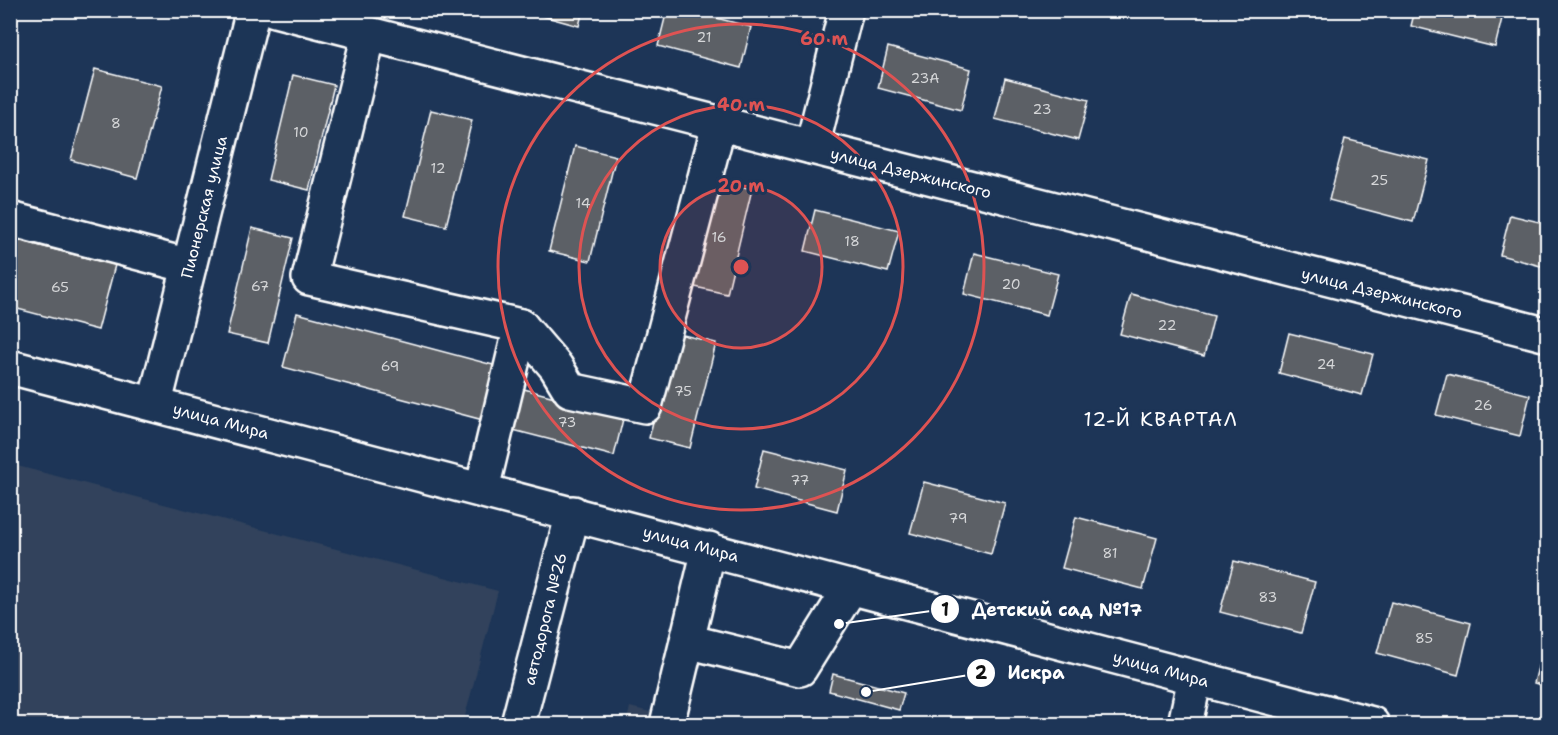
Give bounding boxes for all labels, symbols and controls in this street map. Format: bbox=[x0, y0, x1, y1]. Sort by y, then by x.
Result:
text: 60 m bbox=[800, 27, 848, 51]
house number: 21 bbox=[697, 28, 711, 46]
house number: 23А bbox=[910, 69, 940, 87]
text: 40 m bbox=[717, 93, 765, 117]
house number: 23 bbox=[1033, 100, 1051, 118]
house number: 8 bbox=[111, 114, 121, 132]
house number: 10 bbox=[293, 123, 309, 141]
street label: Пионерская улица bbox=[176, 133, 232, 281]
street label: улица Дзержинского bbox=[828, 143, 994, 203]
house number: 12 bbox=[431, 159, 445, 177]
house number: 25 bbox=[1370, 171, 1388, 189]
text: 20 m bbox=[717, 174, 765, 198]
house number: 14 bbox=[575, 194, 591, 212]
house number: 16 bbox=[711, 228, 727, 246]
house number: 18 bbox=[844, 232, 860, 250]
centre of rings bbox=[731, 257, 751, 277]
street label: улица Дзержинского bbox=[1299, 263, 1465, 323]
house number: 20 bbox=[1001, 275, 1021, 293]
house number: 67 bbox=[251, 277, 269, 295]
house number: 65 bbox=[51, 278, 69, 296]
house number: 22 bbox=[1158, 316, 1176, 334]
house number: 24 bbox=[1317, 355, 1336, 373]
house number: 69 bbox=[381, 357, 399, 375]
house number: 75 bbox=[674, 382, 692, 400]
house number: 26 bbox=[1474, 396, 1493, 414]
street label: улица Мира bbox=[171, 398, 271, 444]
district label: 12-Й КВАРТАЛ bbox=[1083, 406, 1239, 432]
house number: 73 bbox=[558, 413, 576, 431]
house number: 77 bbox=[791, 471, 809, 489]
house number: 79 bbox=[948, 509, 968, 527]
street label: улица Мира bbox=[641, 521, 741, 567]
house number: 81 bbox=[1102, 544, 1118, 562]
street label: автодорога №26 bbox=[518, 551, 572, 687]
house number: 83 bbox=[1259, 588, 1277, 606]
callout: Детский сад №17 bbox=[930, 591, 1154, 627]
text: 1 bbox=[941, 598, 949, 622]
text: Детский сад №17 bbox=[972, 598, 1143, 622]
house number: 85 bbox=[1415, 629, 1433, 647]
street label: улица Мира bbox=[1111, 646, 1211, 692]
callout: Искра bbox=[966, 655, 1077, 691]
text: 2 bbox=[975, 661, 988, 685]
text: Искра bbox=[1007, 661, 1065, 685]

